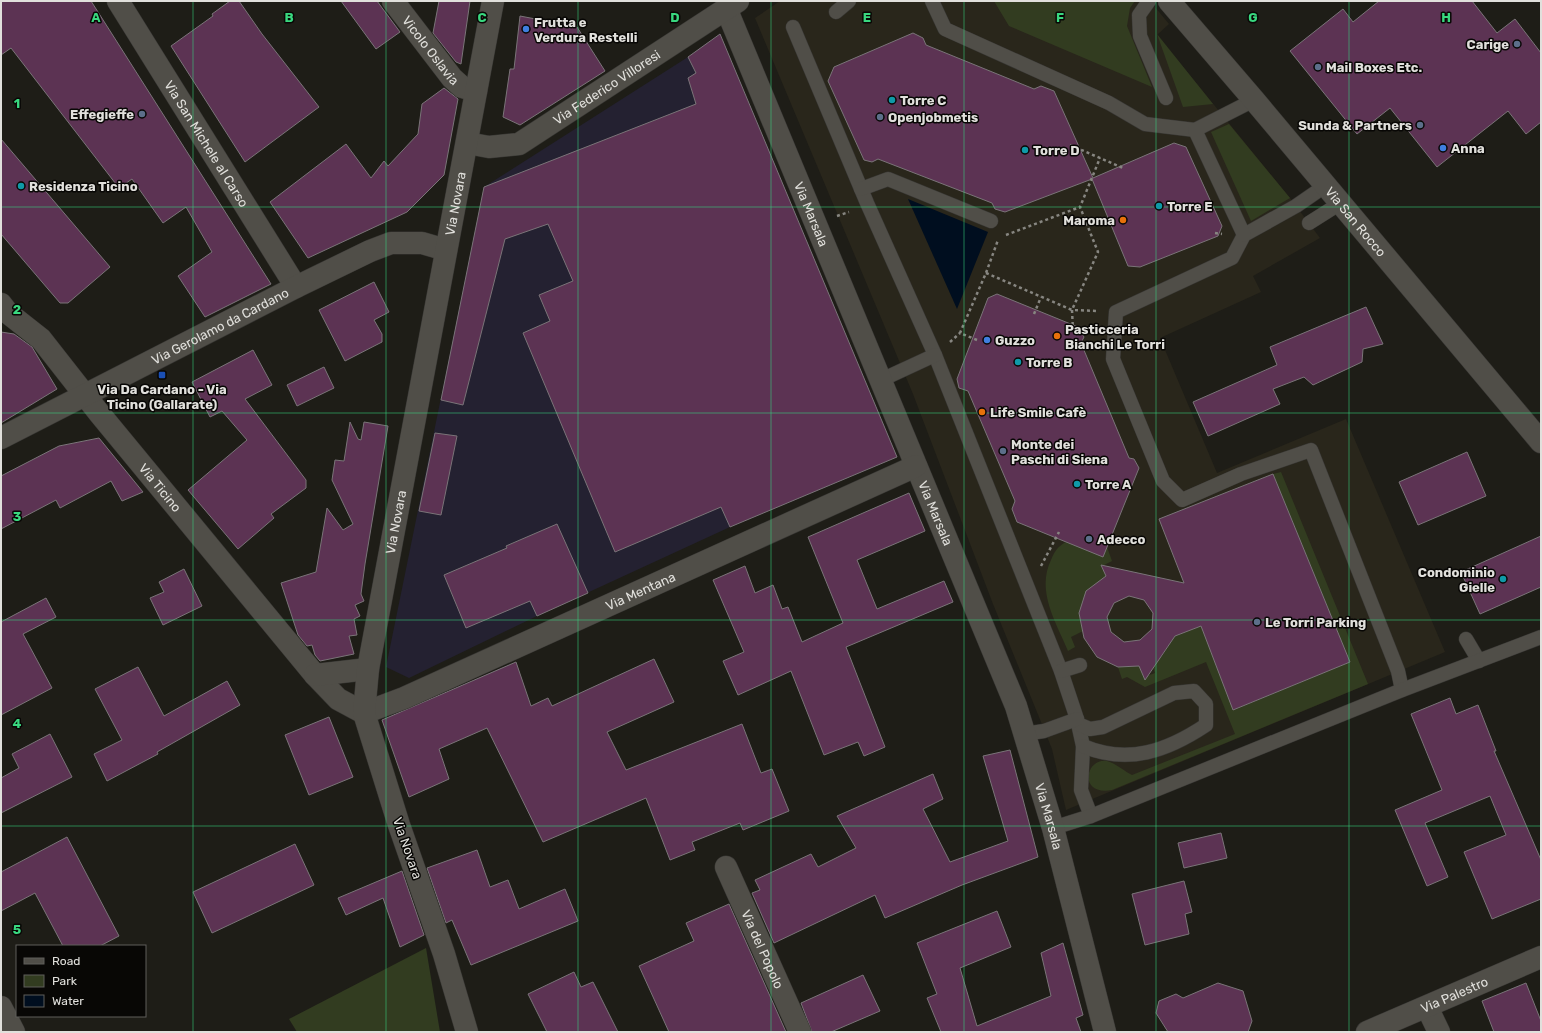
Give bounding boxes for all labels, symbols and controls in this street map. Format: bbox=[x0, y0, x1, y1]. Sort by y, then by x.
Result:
text: A bbox=[91, 10, 101, 25]
text: B bbox=[284, 10, 294, 25]
text: C bbox=[477, 10, 487, 25]
text: D bbox=[670, 10, 680, 25]
text: E bbox=[863, 10, 871, 25]
text: F bbox=[1056, 10, 1064, 25]
text: G bbox=[1248, 10, 1258, 25]
text: H bbox=[1441, 10, 1451, 25]
street label: Vicolo Oslavia bbox=[399, 13, 462, 88]
place label: Frutta e Verdura Restelli bbox=[534, 15, 637, 45]
marker: Frutta e Verdura Restelli bbox=[521, 24, 531, 34]
place label: Carige bbox=[1467, 37, 1509, 52]
marker: Carige bbox=[1512, 39, 1522, 49]
street label: Via Federico Villoresi bbox=[550, 47, 663, 128]
place label: Mail Boxes Etc. bbox=[1326, 60, 1422, 75]
marker: Mail Boxes Etc. bbox=[1313, 62, 1323, 72]
street label: Via San Michele al Carso bbox=[161, 78, 251, 210]
place label: Torre C bbox=[900, 93, 946, 108]
marker: Torre C bbox=[887, 95, 897, 105]
text: 1 bbox=[14, 96, 20, 111]
place label: Effegieffe bbox=[70, 107, 134, 122]
marker: Effegieffe bbox=[137, 109, 147, 119]
place label: Openjobmetis bbox=[888, 110, 978, 125]
marker: Openjobmetis bbox=[875, 112, 885, 122]
place label: Sunda & Partners bbox=[1298, 118, 1412, 133]
marker: Sunda & Partners bbox=[1415, 120, 1425, 130]
place label: Anna bbox=[1451, 141, 1485, 156]
place label: Torre D bbox=[1033, 143, 1080, 158]
marker: Anna bbox=[1438, 143, 1448, 153]
marker: Torre D bbox=[1020, 145, 1030, 155]
street label: Via Novara bbox=[442, 171, 469, 237]
place label: Residenza Ticino bbox=[29, 179, 138, 194]
street label: Via Marsala bbox=[791, 180, 831, 249]
marker: Residenza Ticino bbox=[16, 181, 26, 191]
street label: Via San Rocco bbox=[1322, 184, 1389, 260]
place label: Torre E bbox=[1167, 199, 1213, 214]
marker: Torre E bbox=[1154, 201, 1164, 211]
place label: Maroma bbox=[1063, 213, 1115, 228]
marker: Maroma bbox=[1118, 215, 1128, 225]
street label: Via Gerolamo da Cardano bbox=[149, 285, 291, 368]
text: 2 bbox=[13, 302, 21, 317]
place label: Pasticceria Bianchi Le Torri bbox=[1065, 322, 1165, 352]
marker: Pasticceria Bianchi Le Torri bbox=[1052, 331, 1062, 341]
place label: Guzzo bbox=[995, 333, 1035, 348]
marker: Guzzo bbox=[982, 335, 992, 345]
place label: Torre B bbox=[1026, 355, 1072, 370]
marker: Torre B bbox=[1013, 357, 1023, 367]
marker: Via Da Cardano - Via Ticino (Gallarate) bbox=[157, 370, 167, 380]
place label: Via Da Cardano - Via Ticino (Gallarate) bbox=[97, 382, 227, 412]
place label: Life Smile Cafè bbox=[990, 405, 1087, 420]
marker: Life Smile Cafè bbox=[977, 407, 987, 417]
place label: Monte dei Paschi di Siena bbox=[1011, 437, 1108, 467]
marker: Monte dei Paschi di Siena bbox=[998, 446, 1008, 456]
street label: Via Ticino bbox=[136, 461, 184, 515]
place label: Torre A bbox=[1085, 477, 1132, 492]
street label: Via Marsala bbox=[915, 479, 956, 548]
marker: Torre A bbox=[1072, 479, 1082, 489]
street label: Via Novara bbox=[383, 489, 409, 555]
text: 3 bbox=[13, 509, 22, 524]
place label: Adecco bbox=[1097, 532, 1145, 547]
marker: Adecco bbox=[1084, 534, 1094, 544]
place label: Condominio Gielle bbox=[1418, 565, 1495, 595]
street label: Via Mentana bbox=[603, 569, 678, 614]
marker: Condominio Gielle bbox=[1498, 574, 1508, 584]
place label: Le Torri Parking bbox=[1265, 615, 1366, 630]
marker: Le Torri Parking bbox=[1252, 617, 1262, 627]
text: 4 bbox=[13, 716, 22, 731]
street label: Via Marsala bbox=[1032, 781, 1065, 851]
street label: Via Novara bbox=[390, 815, 425, 881]
street label: Via del Popolo bbox=[738, 907, 787, 991]
text: 5 bbox=[13, 922, 21, 937]
legend bbox=[16, 945, 146, 1017]
text: Road bbox=[52, 954, 80, 968]
text: Park bbox=[52, 974, 78, 988]
street label: Via Palestro bbox=[1418, 974, 1490, 1016]
text: Water bbox=[52, 994, 84, 1008]

